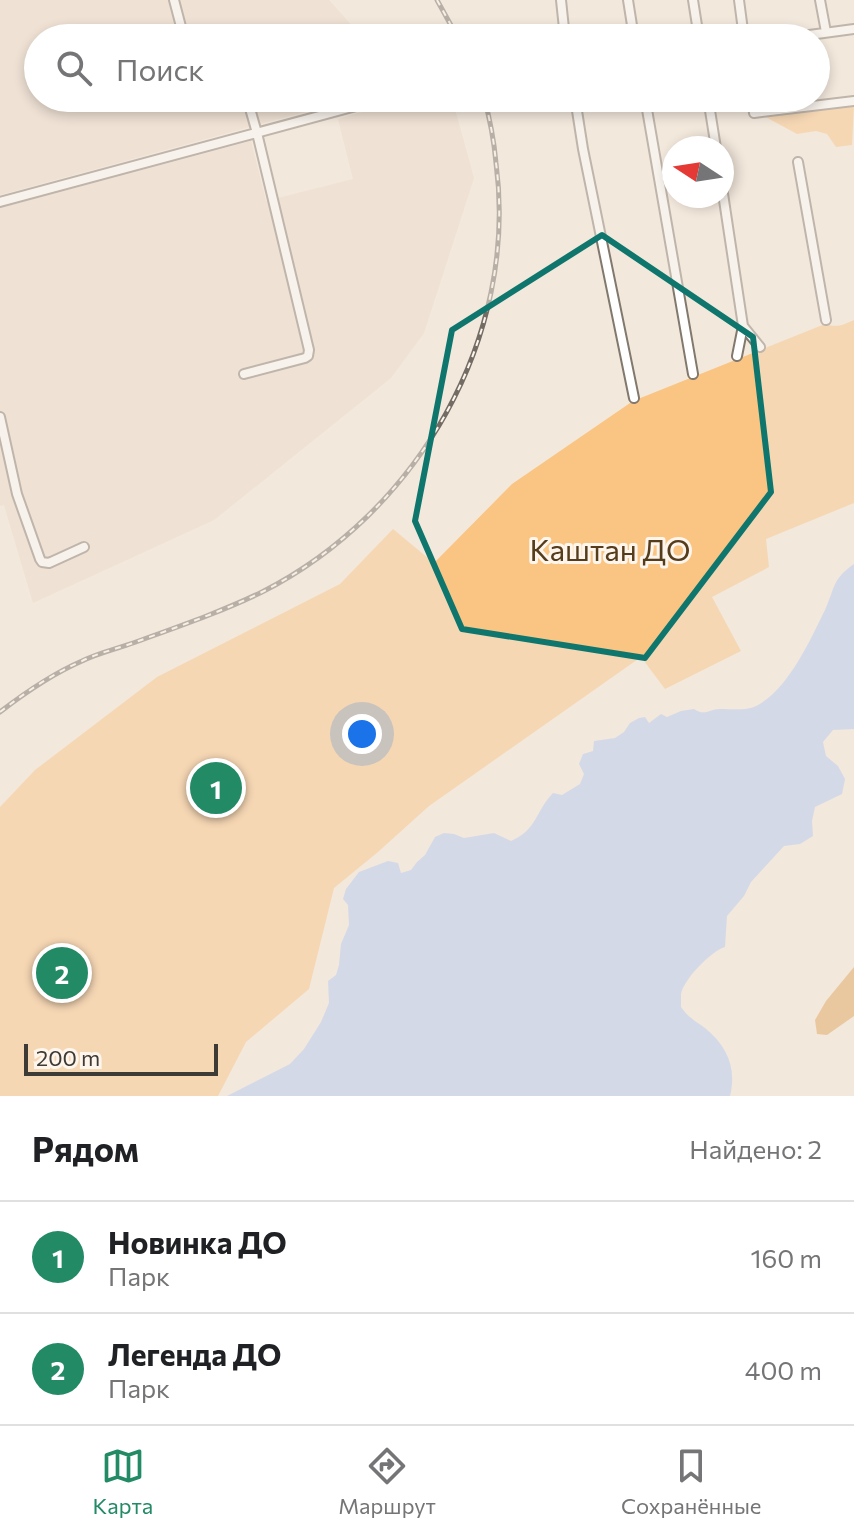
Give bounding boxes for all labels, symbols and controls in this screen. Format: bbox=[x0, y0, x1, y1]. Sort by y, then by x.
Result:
search box bbox=[24, 24, 830, 112]
icon: search bbox=[52, 46, 96, 90]
text: Поиск bbox=[116, 50, 204, 87]
north arrow bbox=[662, 136, 734, 208]
park label: Каштан ДО bbox=[529, 530, 691, 567]
your location bbox=[342, 714, 382, 754]
pin: 1 bbox=[190, 758, 242, 818]
pin: 2 bbox=[36, 943, 88, 1003]
scale bar bbox=[24, 1040, 218, 1076]
text: 200 m bbox=[36, 1044, 100, 1071]
text: Рядом bbox=[32, 1127, 139, 1169]
text: Найдено: 2 bbox=[689, 1133, 822, 1164]
text: Новинка ДО bbox=[108, 1223, 287, 1260]
text: 1 bbox=[52, 1242, 64, 1273]
text: 160 m bbox=[750, 1242, 822, 1273]
text: Парк bbox=[108, 1260, 170, 1291]
text: Легенда ДО bbox=[108, 1335, 281, 1372]
text: 2 bbox=[51, 1354, 65, 1385]
text: 400 m bbox=[745, 1354, 822, 1385]
text: Парк bbox=[108, 1372, 170, 1403]
tab: Карта bbox=[93, 1444, 153, 1519]
tab: Маршрут bbox=[338, 1444, 436, 1519]
tab: Сохранённые bbox=[621, 1444, 761, 1519]

